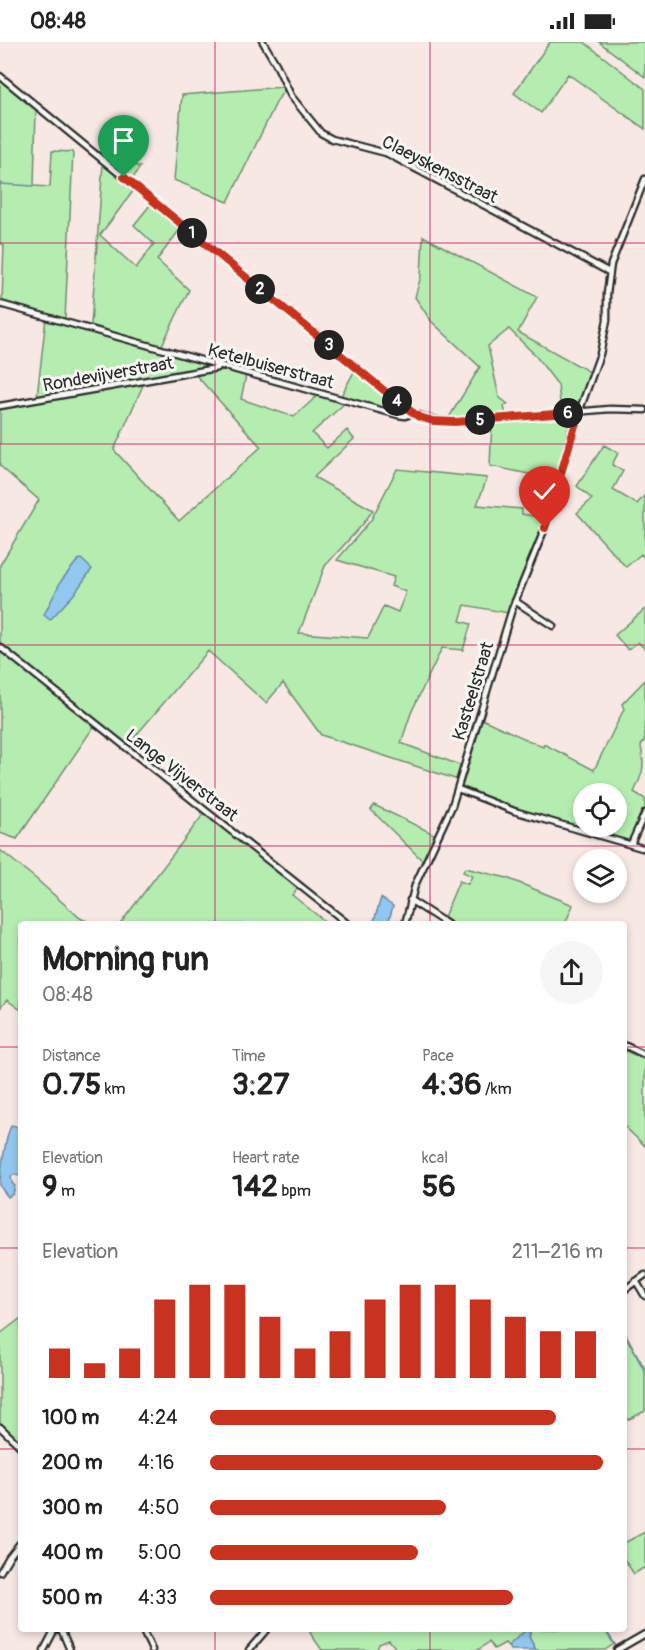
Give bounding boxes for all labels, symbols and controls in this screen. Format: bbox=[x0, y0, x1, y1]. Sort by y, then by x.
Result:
text: 08:48 bbox=[30, 7, 86, 35]
pin bbox=[98, 115, 149, 177]
icon: arrive bbox=[107, 124, 140, 157]
street label: Claeyskensstraat bbox=[378, 130, 502, 209]
pin: 1 bbox=[177, 218, 207, 248]
text: 1 bbox=[189, 223, 195, 243]
pin: 2 bbox=[245, 274, 275, 304]
text: 2 bbox=[256, 279, 264, 299]
pin: 3 bbox=[314, 330, 344, 360]
text: 3 bbox=[325, 335, 333, 355]
street label: Ketelbuiserstraat bbox=[205, 339, 337, 395]
street label: Rondevijverstraat bbox=[41, 352, 176, 397]
pin: 4 bbox=[382, 386, 412, 416]
text: 4 bbox=[392, 391, 402, 411]
pin: 6 bbox=[553, 398, 583, 428]
text: 6 bbox=[563, 403, 573, 423]
pin: 5 bbox=[465, 405, 495, 435]
text: 5 bbox=[476, 410, 484, 430]
pin bbox=[519, 466, 570, 528]
icon: check bbox=[528, 475, 561, 508]
street label: Kasteelstraat bbox=[448, 638, 500, 743]
street label: Lange Vijverstraat bbox=[121, 724, 243, 827]
map controls bbox=[573, 783, 627, 903]
button: locate bbox=[573, 783, 627, 837]
button: layers bbox=[573, 849, 627, 903]
text: Morning run bbox=[42, 939, 209, 980]
button: share bbox=[540, 941, 603, 1004]
text: 08:48 bbox=[42, 982, 93, 1007]
text: Distance bbox=[42, 1046, 101, 1066]
text: Time bbox=[232, 1046, 265, 1066]
text: Pace bbox=[422, 1046, 454, 1066]
text: 0.75 bbox=[42, 1066, 101, 1103]
text: 3:27 bbox=[232, 1066, 289, 1103]
text: 4:36 bbox=[422, 1066, 482, 1103]
text: km bbox=[101, 1079, 126, 1099]
text: /km bbox=[482, 1079, 512, 1099]
text: Elevation bbox=[42, 1148, 103, 1168]
text: Heart rate bbox=[232, 1148, 299, 1168]
text: kcal bbox=[422, 1148, 448, 1168]
text: 9 bbox=[42, 1168, 57, 1205]
text: 142 bbox=[232, 1168, 278, 1205]
text: 56 bbox=[422, 1168, 456, 1205]
text: m bbox=[57, 1181, 75, 1201]
text: bpm bbox=[278, 1181, 311, 1201]
text: Elevation bbox=[42, 1239, 118, 1264]
text: 211–216 m bbox=[512, 1239, 603, 1264]
text: 100 m bbox=[42, 1405, 99, 1430]
text: 4:24 bbox=[138, 1405, 178, 1430]
text: 200 m bbox=[42, 1450, 103, 1475]
text: 4:16 bbox=[138, 1450, 174, 1475]
text: 300 m bbox=[42, 1495, 103, 1520]
text: 4:50 bbox=[138, 1495, 179, 1520]
text: 400 m bbox=[42, 1540, 103, 1565]
text: 5:00 bbox=[138, 1540, 182, 1565]
text: 500 m bbox=[42, 1585, 102, 1610]
text: 4:33 bbox=[138, 1585, 177, 1610]

